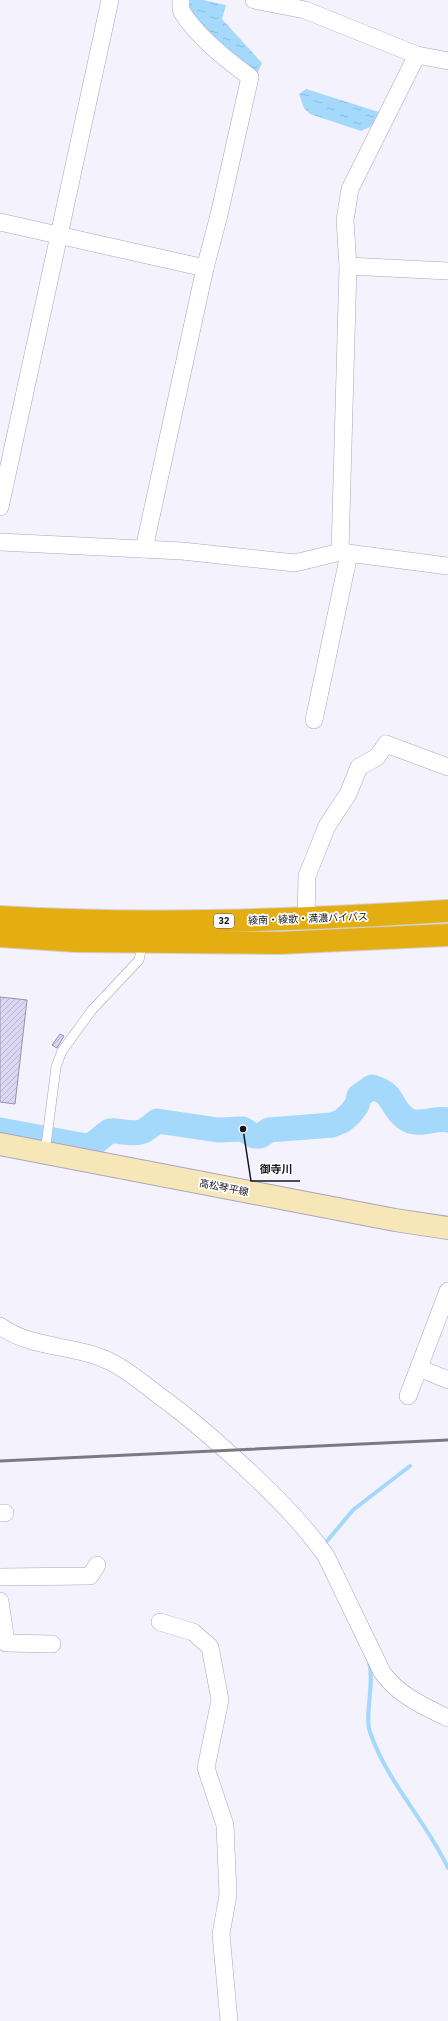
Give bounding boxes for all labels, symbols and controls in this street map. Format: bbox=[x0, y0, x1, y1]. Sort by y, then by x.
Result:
street label: 綾南・綾歌・満濃バイパス bbox=[248, 910, 368, 927]
road number: 32 bbox=[214, 914, 234, 928]
callout: 御寺川 bbox=[251, 1158, 300, 1181]
text: 御寺川 bbox=[260, 1162, 293, 1176]
street label: 高松琴平線 bbox=[198, 1176, 250, 1199]

